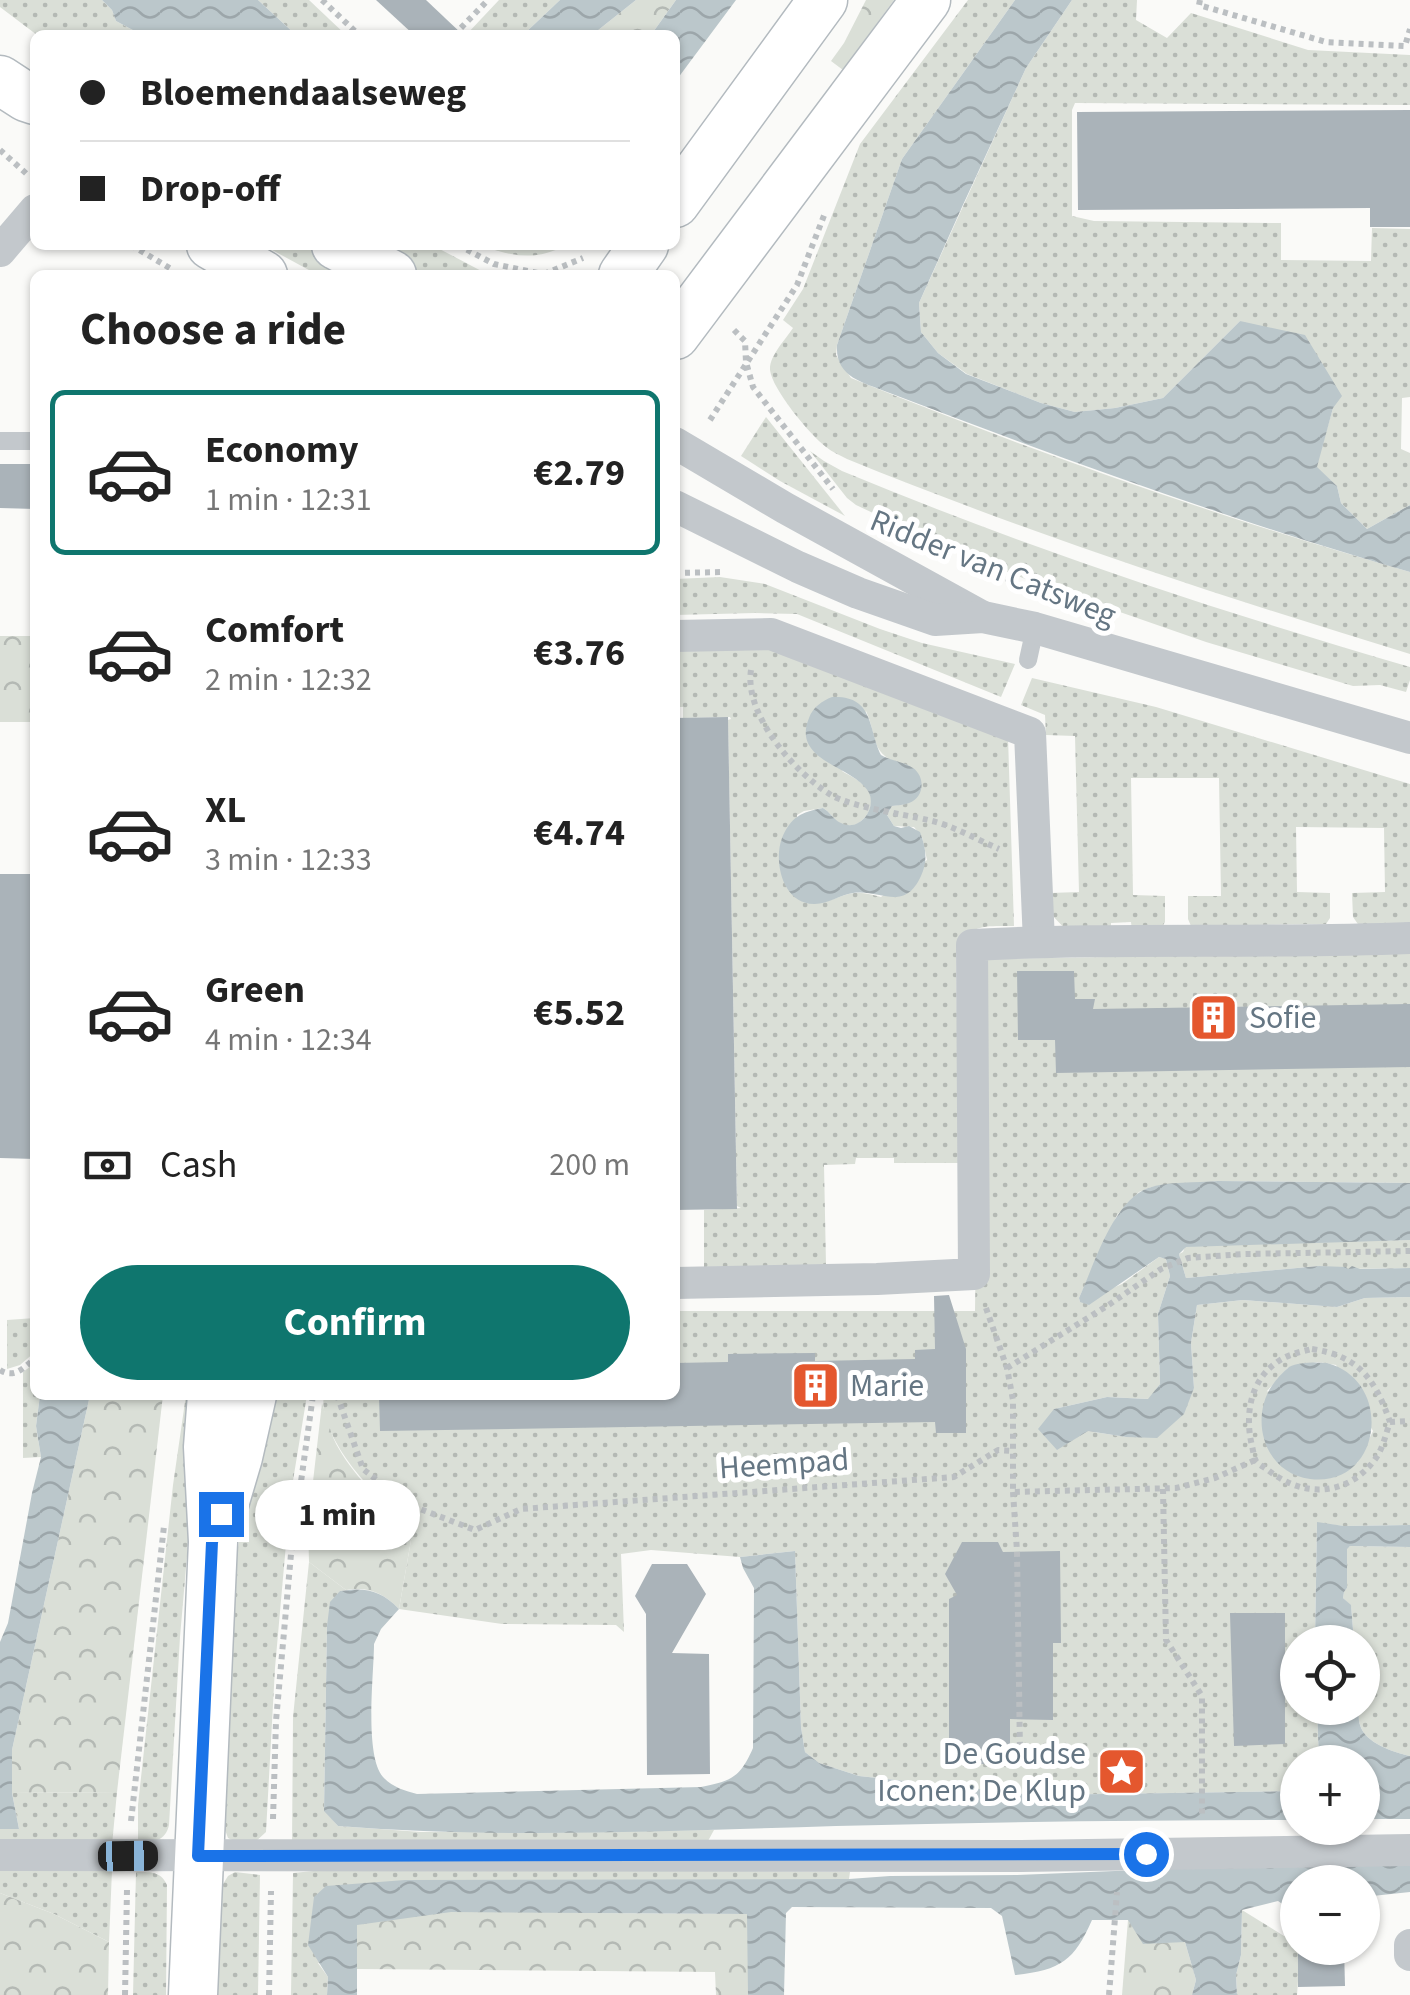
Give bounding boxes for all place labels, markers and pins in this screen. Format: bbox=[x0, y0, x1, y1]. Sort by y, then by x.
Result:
building icon: Sofie bbox=[1188, 992, 1240, 1044]
place label: Sofie bbox=[1249, 995, 1316, 1041]
building icon: Marie bbox=[789, 1360, 841, 1412]
place label: Marie bbox=[850, 1363, 924, 1409]
place label: De Goudse Iconen: De Klup bbox=[877, 1731, 1086, 1814]
place icon: De Goudse Iconen: De Klup bbox=[1095, 1746, 1147, 1798]

